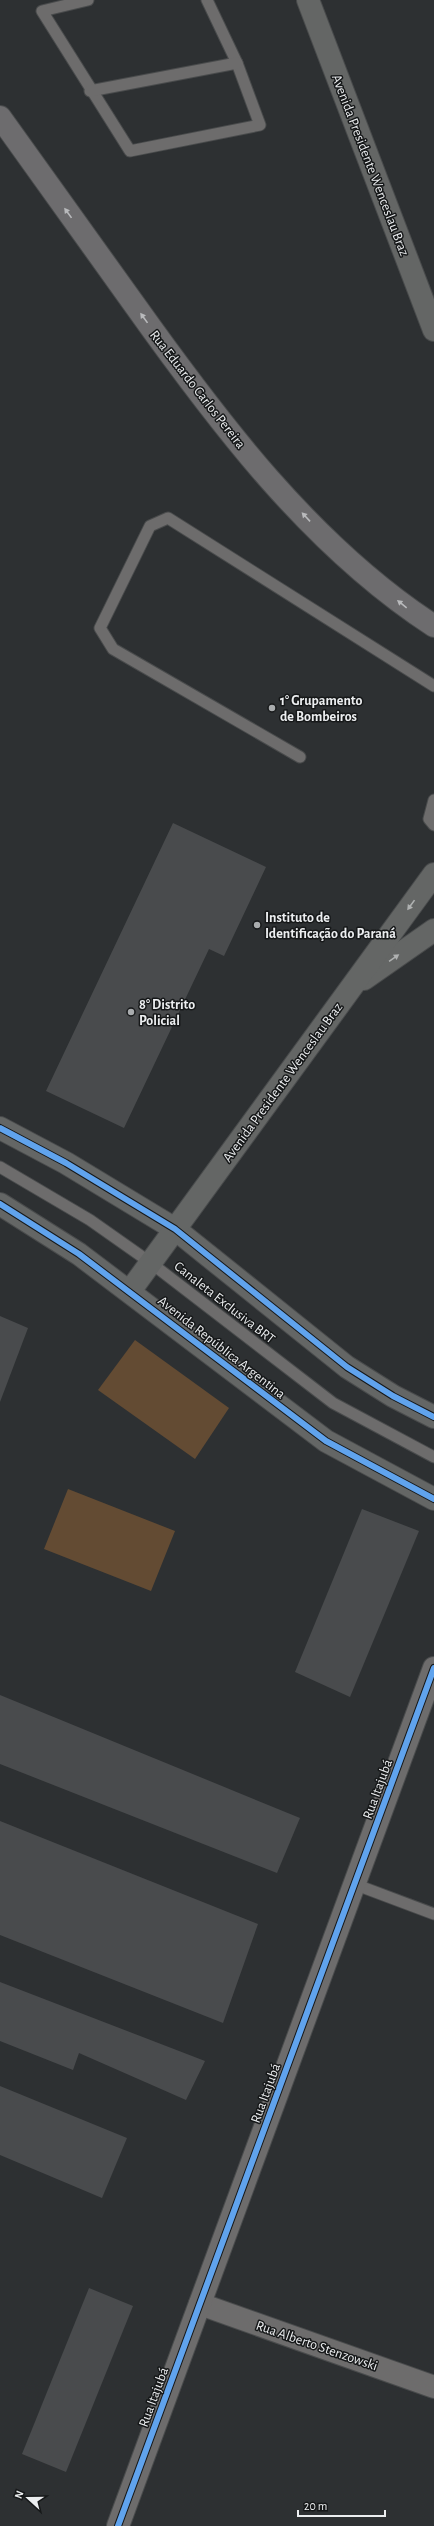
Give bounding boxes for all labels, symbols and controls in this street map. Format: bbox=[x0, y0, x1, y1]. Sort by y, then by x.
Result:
street label: Avenida Presidente Wenceslau Braz bbox=[329, 73, 411, 258]
one-way arrow bbox=[64, 207, 73, 218]
one-way arrow bbox=[140, 313, 148, 324]
street label: Rua Eduardo Carlos Pereira bbox=[147, 328, 248, 452]
one-way arrow bbox=[301, 512, 310, 522]
one-way arrow bbox=[397, 599, 407, 608]
place label: 1° Grupamento de Bombeiros bbox=[280, 694, 362, 724]
marker: 1° Grupamento de Bombeiros bbox=[267, 703, 277, 713]
one-way arrow bbox=[407, 900, 415, 911]
place label: Instituto de Identificação do Paraná bbox=[265, 911, 396, 941]
marker: Instituto de Identificação do Paraná bbox=[252, 920, 262, 930]
one-way arrow bbox=[388, 954, 399, 962]
place label: 8° Distrito Policial bbox=[139, 998, 195, 1028]
street label: Avenida Presidente Wenceslau Braz bbox=[220, 1000, 345, 1165]
marker: 8° Distrito Policial bbox=[126, 1007, 136, 1017]
street label: Canaleta Exclusiva BRT bbox=[171, 1259, 278, 1346]
street label: Avenida República Argentina bbox=[155, 1294, 288, 1402]
street label: Rua Itajubá bbox=[361, 1757, 395, 1821]
street label: Rua Itajubá bbox=[249, 2061, 283, 2125]
street label: Rua Alberto Stenzowski bbox=[254, 2319, 379, 2373]
street label: Rua Itajubá bbox=[137, 2365, 171, 2429]
north arrow bbox=[8, 2478, 48, 2518]
text: N bbox=[13, 2489, 26, 2500]
scale bar bbox=[298, 2492, 385, 2518]
text: 20 m bbox=[304, 2500, 327, 2512]

